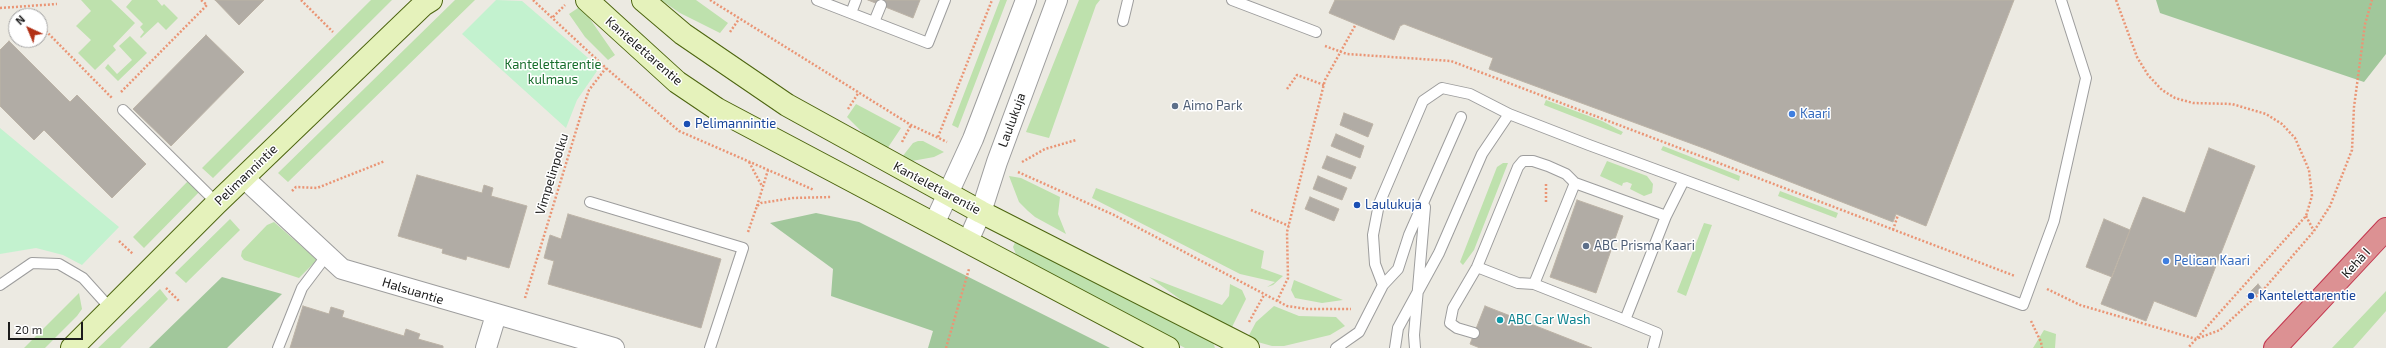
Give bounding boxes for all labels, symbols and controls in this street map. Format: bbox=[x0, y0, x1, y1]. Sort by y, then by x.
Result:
north arrow bbox=[8, 8, 48, 48]
text: N bbox=[13, 12, 27, 27]
street label: Kantelettarentie bbox=[602, 13, 686, 89]
park label: Kantelettarentie kulmaus bbox=[505, 57, 601, 88]
street label: Laulukuja bbox=[995, 91, 1029, 149]
place label: Aimo Park bbox=[1183, 98, 1243, 114]
marker: Aimo Park bbox=[1170, 101, 1180, 111]
place label: Kaari bbox=[1800, 106, 1830, 122]
marker: Kaari bbox=[1787, 109, 1797, 119]
place label: Pelimannintie bbox=[695, 116, 776, 132]
marker: Pelimannintie bbox=[682, 119, 692, 129]
street label: Vimpelinpolku bbox=[532, 131, 572, 217]
street label: Pelimannintie bbox=[211, 141, 281, 209]
street label: Kantelettarentie bbox=[891, 158, 983, 218]
place label: Laulukuja bbox=[1365, 197, 1422, 213]
marker: Laulukuja bbox=[1352, 200, 1362, 210]
place label: ABC Prisma Kaari bbox=[1594, 238, 1695, 254]
marker: ABC Prisma Kaari bbox=[1581, 241, 1591, 251]
street label: Kehä I bbox=[2338, 245, 2374, 281]
place label: Pelican Kaari bbox=[2174, 253, 2250, 269]
marker: Pelican Kaari bbox=[2161, 256, 2171, 266]
street label: Halsuantie bbox=[380, 274, 446, 308]
place label: Kantelettarentie bbox=[2259, 288, 2356, 304]
marker: Kantelettarentie bbox=[2246, 291, 2256, 301]
place label: ABC Car Wash bbox=[1508, 312, 1591, 328]
scale bar bbox=[10, 314, 85, 340]
marker: ABC Car Wash bbox=[1495, 315, 1505, 325]
text: 20 m bbox=[15, 322, 42, 336]

